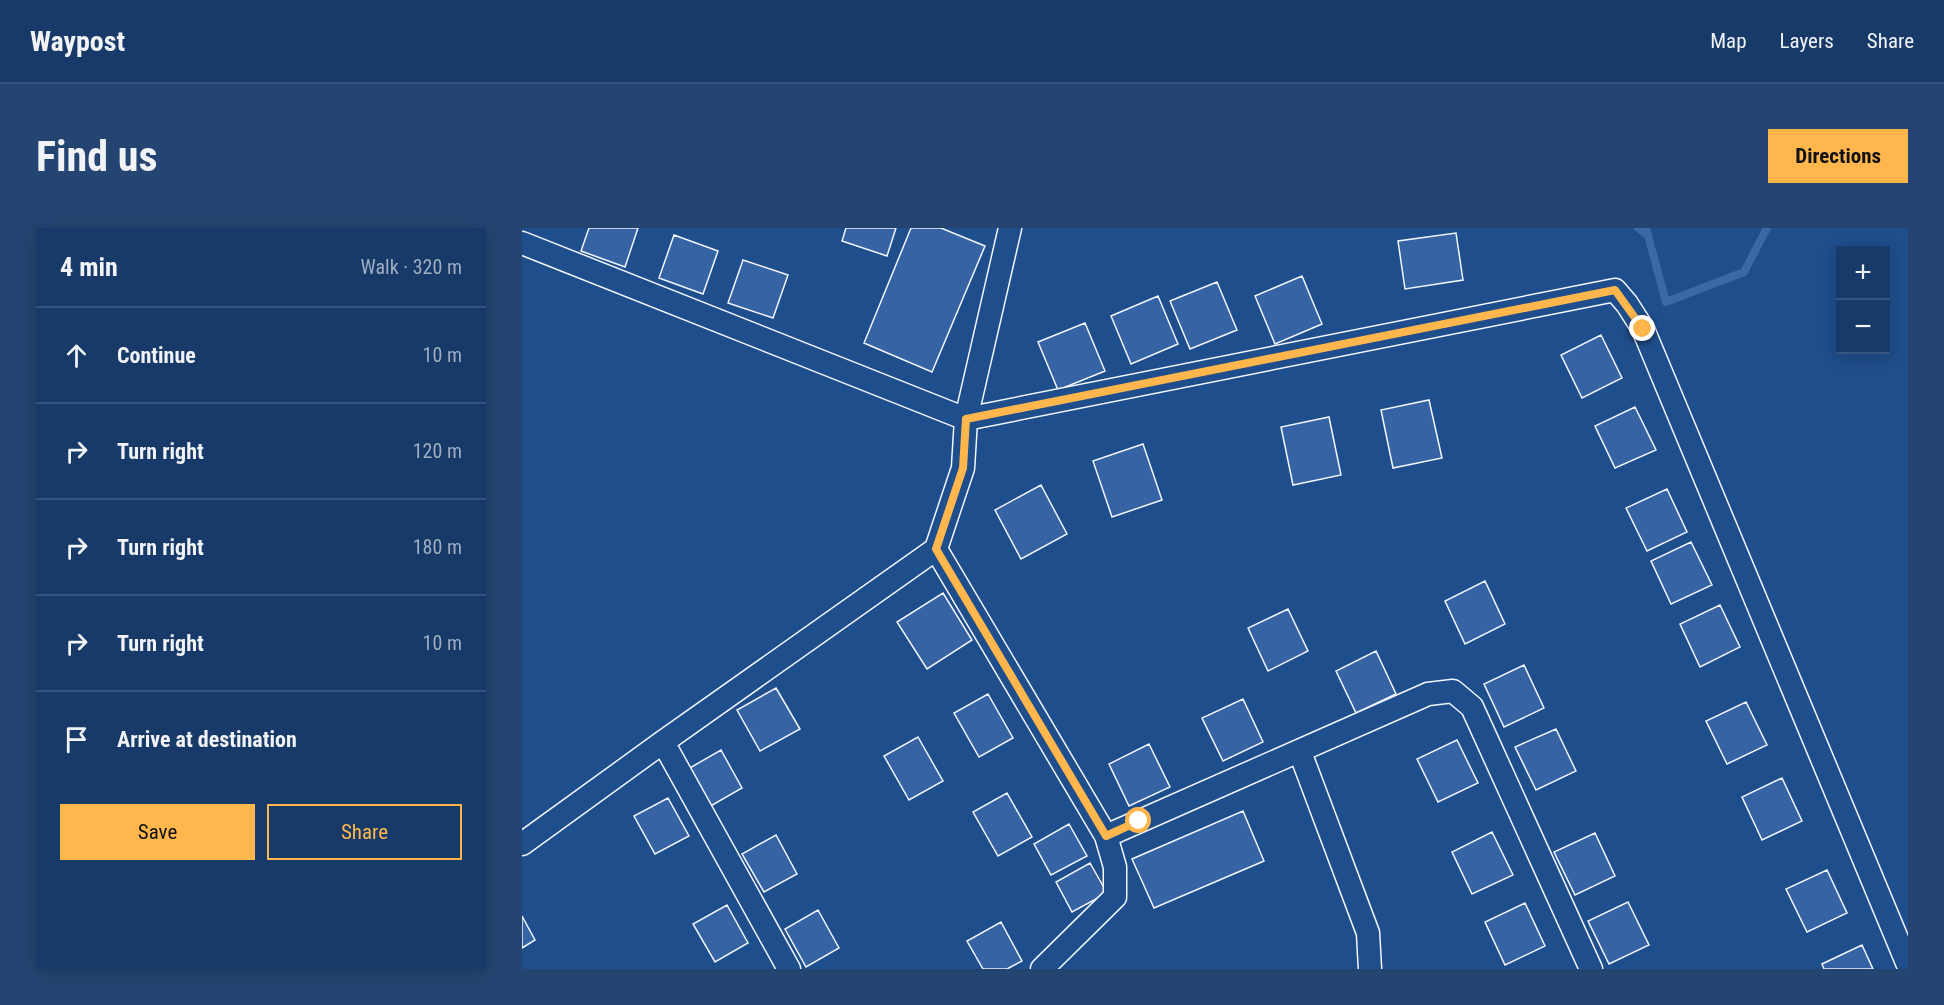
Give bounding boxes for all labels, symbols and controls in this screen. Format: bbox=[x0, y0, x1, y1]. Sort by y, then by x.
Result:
text: Waypost bbox=[30, 25, 125, 58]
text: Map bbox=[1710, 29, 1747, 53]
text: Layers bbox=[1780, 29, 1834, 53]
text: Share bbox=[1867, 29, 1914, 53]
button: Directions bbox=[1768, 129, 1908, 183]
text: Find us bbox=[36, 132, 157, 181]
map controls bbox=[1836, 246, 1890, 354]
button: + bbox=[1836, 246, 1890, 300]
text: 4 min bbox=[60, 252, 118, 282]
text: Walk · 320 m bbox=[361, 255, 462, 279]
button: − bbox=[1836, 300, 1890, 354]
route end bbox=[1629, 315, 1655, 341]
icon: ahead bbox=[60, 339, 93, 372]
text: Continue bbox=[117, 343, 196, 368]
text: 10 m bbox=[423, 343, 462, 367]
icon: right bbox=[60, 435, 93, 468]
text: Turn right bbox=[117, 439, 204, 464]
text: 120 m bbox=[413, 439, 462, 463]
icon: right bbox=[60, 531, 93, 564]
text: Turn right bbox=[117, 535, 204, 560]
text: 180 m bbox=[413, 535, 462, 559]
icon: right bbox=[60, 627, 93, 660]
text: Turn right bbox=[117, 631, 204, 656]
text: 10 m bbox=[423, 631, 462, 655]
icon: arrive bbox=[60, 723, 93, 756]
text: Arrive at destination bbox=[117, 727, 297, 752]
button: Save bbox=[60, 804, 255, 860]
button: Share bbox=[267, 804, 462, 860]
route start bbox=[1125, 807, 1151, 833]

